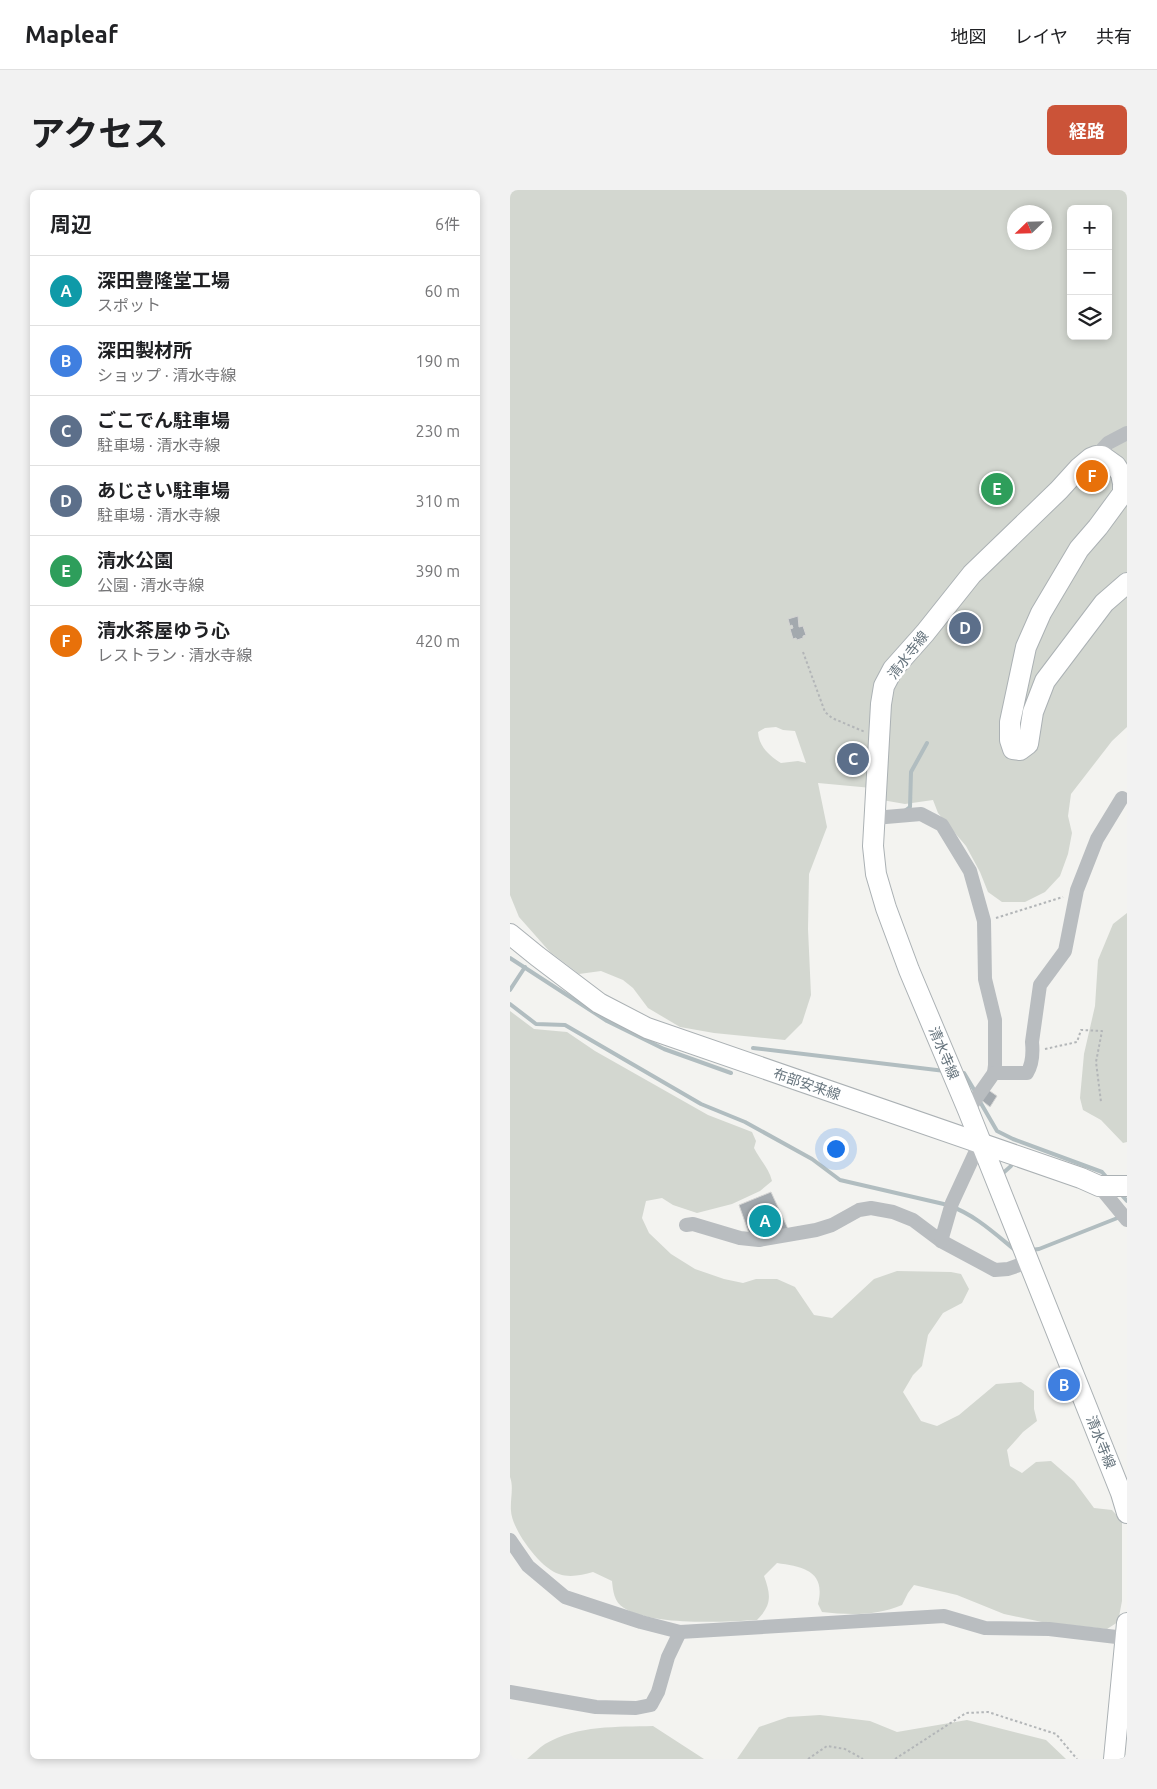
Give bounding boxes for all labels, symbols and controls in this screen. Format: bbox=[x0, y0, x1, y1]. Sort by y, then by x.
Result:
text: Mapleaf bbox=[25, 21, 118, 48]
text: 地図 bbox=[951, 26, 987, 46]
text: レイヤ bbox=[1015, 26, 1068, 46]
text: 共有 bbox=[1096, 26, 1132, 46]
button: 経路 bbox=[1047, 105, 1127, 155]
text: アクセス bbox=[30, 113, 168, 153]
north arrow bbox=[1007, 205, 1052, 250]
map controls bbox=[1067, 205, 1112, 340]
button: + bbox=[1067, 205, 1112, 250]
text: 周辺 bbox=[50, 212, 92, 236]
text: 6件 bbox=[435, 215, 460, 233]
button: − bbox=[1067, 250, 1112, 295]
text: 深田豊隆堂工場 bbox=[97, 269, 230, 291]
text: A bbox=[60, 282, 72, 300]
text: 60 m bbox=[424, 282, 460, 300]
button: layers bbox=[1067, 295, 1112, 340]
text: スポット bbox=[97, 296, 161, 314]
text: 深田製材所 bbox=[97, 339, 192, 361]
text: B bbox=[61, 352, 71, 370]
text: 190 m bbox=[415, 352, 460, 370]
text: ショップ · 清水寺線 bbox=[97, 366, 236, 384]
text: ごこでん駐車場 bbox=[97, 409, 230, 431]
text: C bbox=[61, 422, 71, 440]
text: 230 m bbox=[415, 422, 460, 440]
text: 駐車場 · 清水寺線 bbox=[97, 436, 220, 454]
pin: F bbox=[1076, 457, 1108, 495]
pin: E bbox=[981, 470, 1013, 508]
text: あじさい駐車場 bbox=[97, 479, 230, 501]
text: D bbox=[60, 492, 72, 510]
text: 310 m bbox=[415, 492, 460, 510]
text: 駐車場 · 清水寺線 bbox=[97, 506, 220, 524]
text: 清水公園 bbox=[97, 549, 173, 571]
text: E bbox=[61, 562, 71, 580]
text: 390 m bbox=[415, 562, 460, 580]
text: 公園 · 清水寺線 bbox=[97, 576, 204, 594]
pin: D bbox=[949, 609, 981, 647]
text: 清水茶屋ゆう心 bbox=[97, 619, 230, 641]
street label: 清水寺線 bbox=[884, 628, 932, 682]
text: F bbox=[62, 632, 71, 650]
text: 420 m bbox=[415, 632, 460, 650]
text: レストラン · 清水寺線 bbox=[97, 646, 252, 664]
pin: C bbox=[837, 740, 869, 778]
street label: 清水寺線 bbox=[926, 1024, 962, 1082]
street label: 布部安来線 bbox=[771, 1065, 843, 1103]
your location bbox=[823, 1136, 849, 1162]
pin: A bbox=[749, 1202, 781, 1240]
pin: B bbox=[1048, 1366, 1080, 1404]
street label: 清水寺線 bbox=[1083, 1413, 1119, 1471]

